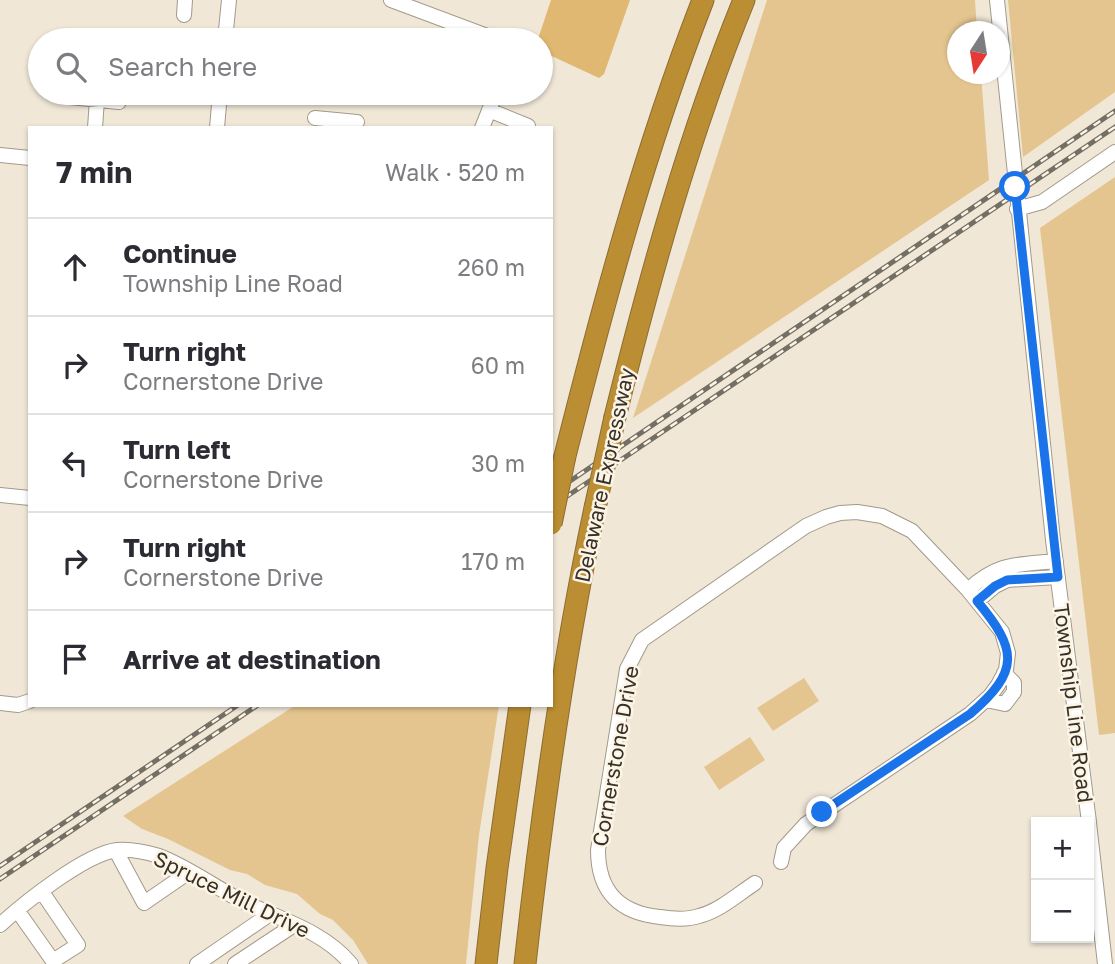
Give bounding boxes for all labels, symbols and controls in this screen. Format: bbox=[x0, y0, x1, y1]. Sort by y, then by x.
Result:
north arrow bbox=[947, 21, 1010, 84]
search box bbox=[28, 28, 553, 105]
icon: search bbox=[52, 48, 90, 86]
text: Search here bbox=[108, 51, 257, 82]
text: 7 min bbox=[56, 154, 132, 190]
text: Walk · 520 m bbox=[385, 158, 525, 186]
route start bbox=[999, 171, 1030, 202]
text: Continue bbox=[123, 238, 237, 269]
icon: ahead bbox=[56, 248, 94, 286]
text: 260 m bbox=[457, 253, 525, 281]
text: Township Line Road bbox=[123, 269, 343, 297]
text: Turn right bbox=[123, 336, 246, 367]
icon: right bbox=[56, 346, 94, 384]
text: 60 m bbox=[471, 351, 525, 379]
street label: Delaware Expressway bbox=[569, 365, 639, 585]
text: Cornerstone Drive bbox=[123, 367, 323, 395]
text: Turn left bbox=[123, 434, 231, 465]
icon: left bbox=[56, 444, 94, 482]
text: 30 m bbox=[471, 449, 525, 477]
text: Cornerstone Drive bbox=[123, 465, 323, 493]
text: Turn right bbox=[123, 532, 246, 563]
icon: right bbox=[56, 542, 94, 580]
text: 170 m bbox=[461, 547, 525, 575]
text: Cornerstone Drive bbox=[123, 563, 323, 591]
street label: Township Line Road bbox=[1049, 602, 1099, 804]
icon: arrive bbox=[56, 640, 94, 678]
text: Arrive at destination bbox=[123, 644, 381, 675]
street label: Cornerstone Drive bbox=[586, 664, 644, 848]
route end bbox=[806, 796, 837, 827]
map controls bbox=[1031, 817, 1094, 943]
button: + bbox=[1031, 817, 1094, 880]
street label: Spruce Mill Drive bbox=[150, 845, 314, 943]
button: − bbox=[1031, 880, 1094, 943]

